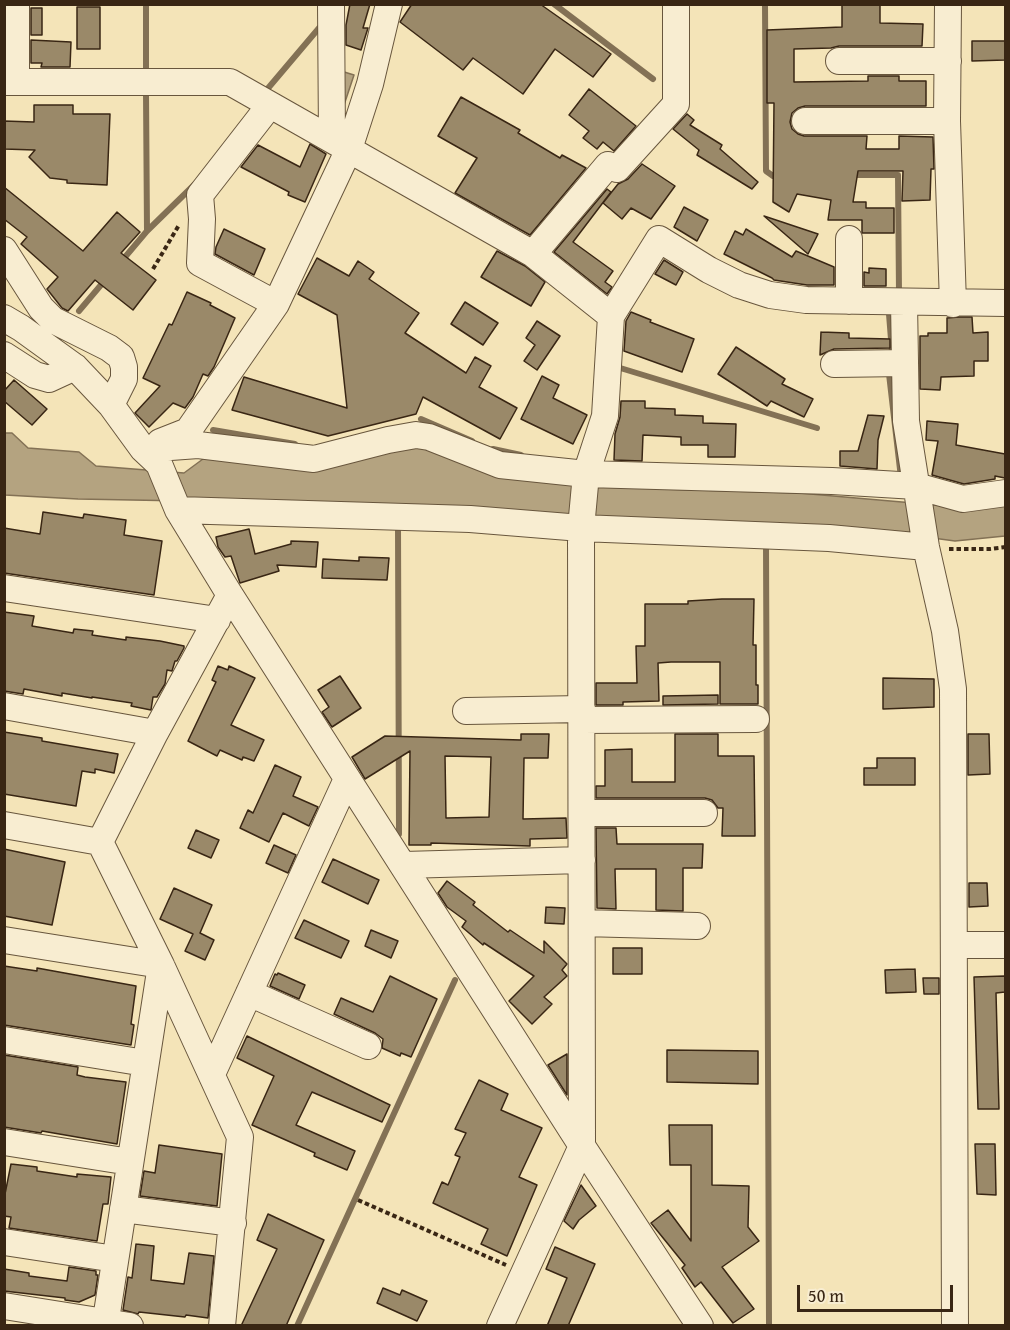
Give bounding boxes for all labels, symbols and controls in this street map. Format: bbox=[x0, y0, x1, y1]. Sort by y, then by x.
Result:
scale bar bbox=[800, 1273, 956, 1311]
text: 50 m bbox=[808, 1282, 844, 1309]

